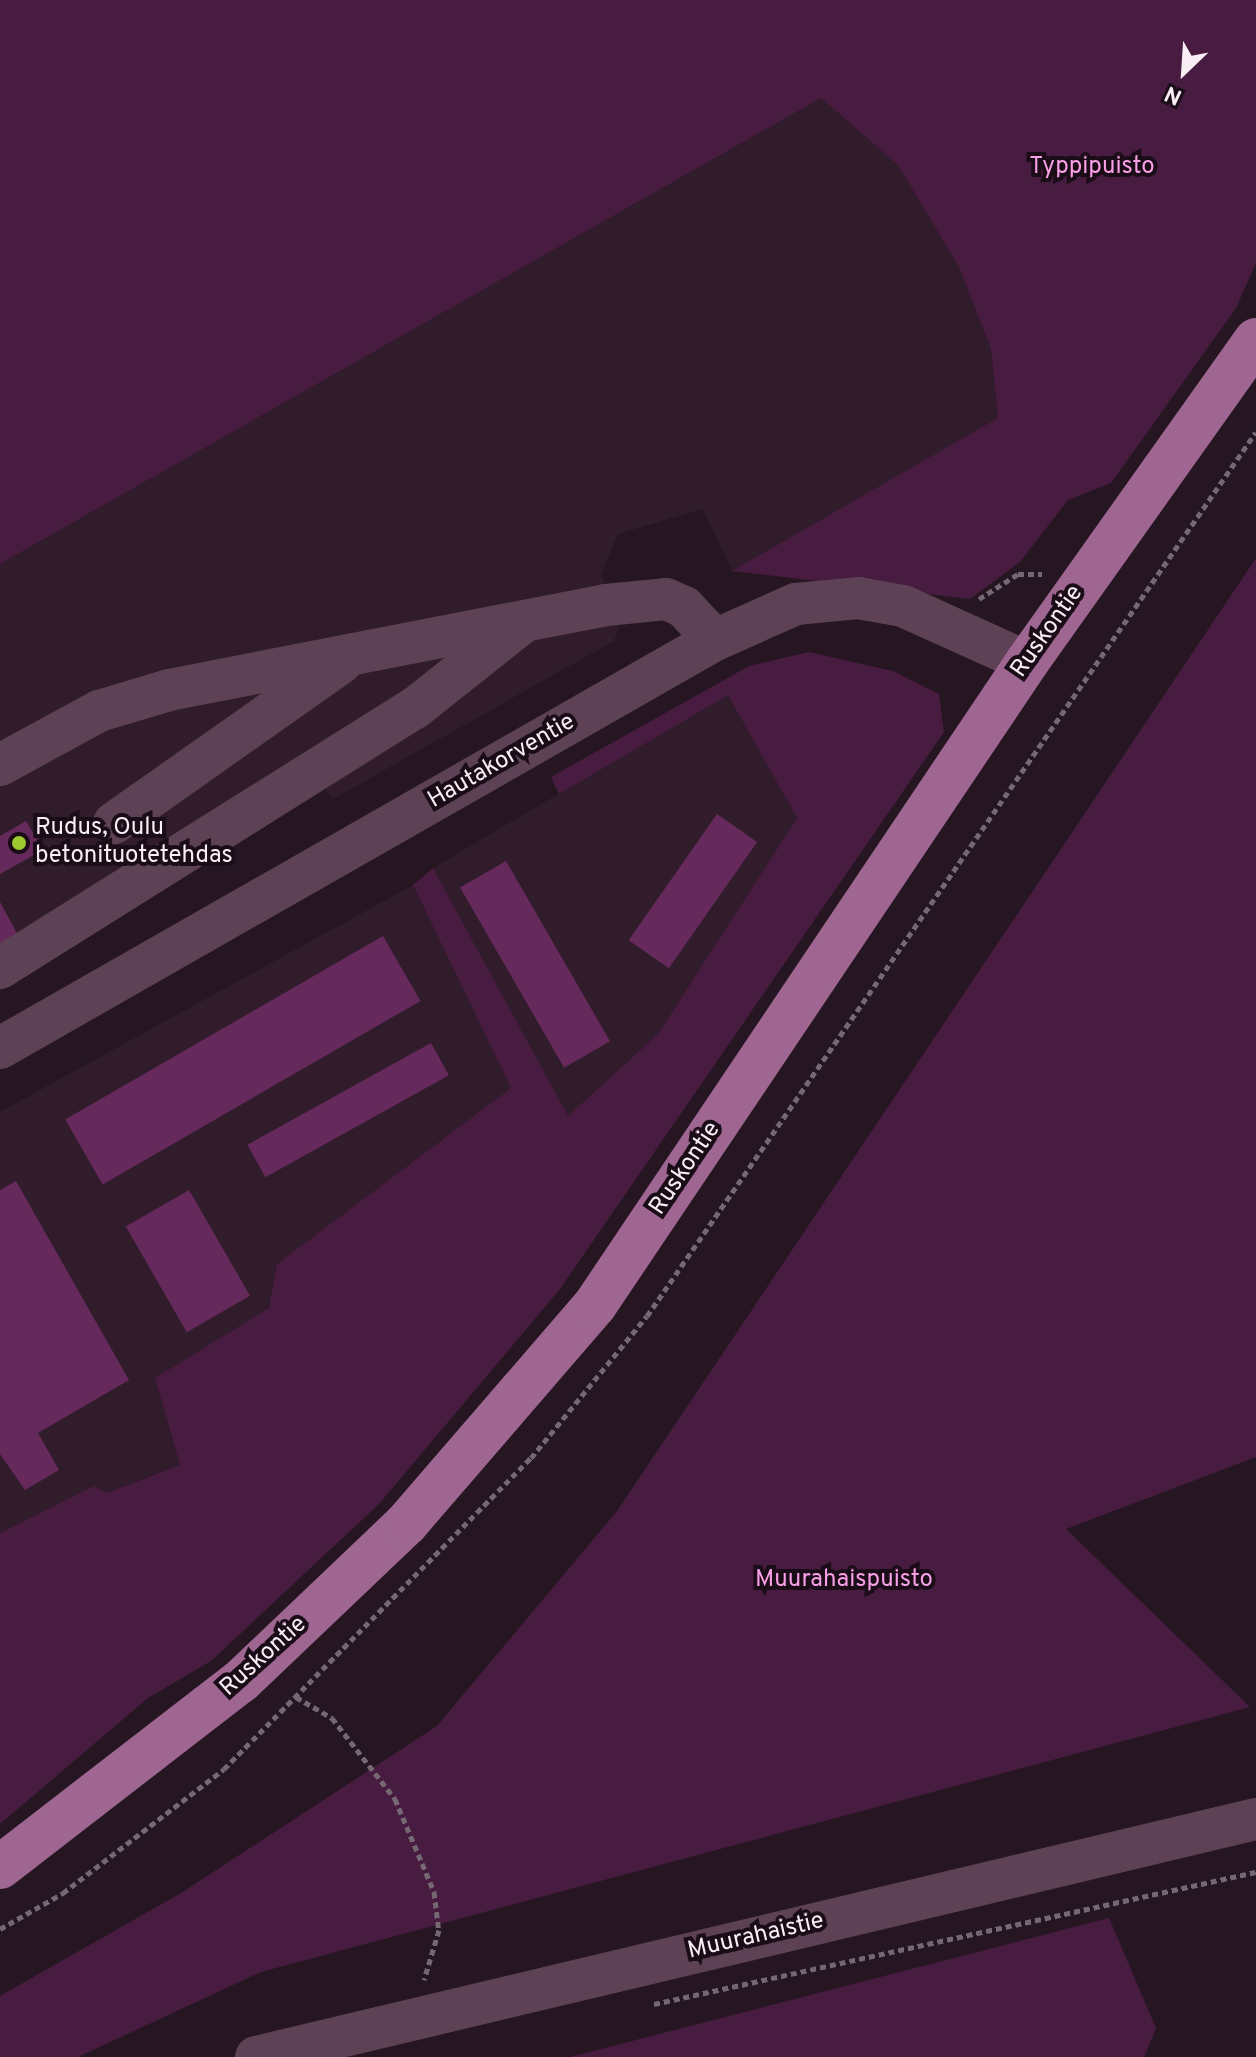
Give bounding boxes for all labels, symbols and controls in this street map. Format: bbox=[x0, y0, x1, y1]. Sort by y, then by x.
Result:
north arrow bbox=[1144, 32, 1224, 112]
text: N bbox=[1161, 79, 1187, 110]
park label: Typpipuisto bbox=[1029, 154, 1155, 182]
street label: Ruskontie bbox=[1006, 580, 1090, 684]
street label: Hautakorventie bbox=[424, 708, 580, 816]
place label: Rudus, Oulu betonituotetehdas bbox=[35, 815, 233, 871]
marker: Rudus, Oulu betonituotetehdas bbox=[10, 834, 28, 852]
street label: Ruskontie bbox=[644, 1117, 728, 1221]
park label: Muurahaispuisto bbox=[755, 1567, 933, 1595]
street label: Ruskontie bbox=[215, 1611, 313, 1703]
street label: Muurahaistie bbox=[685, 1907, 827, 1967]

